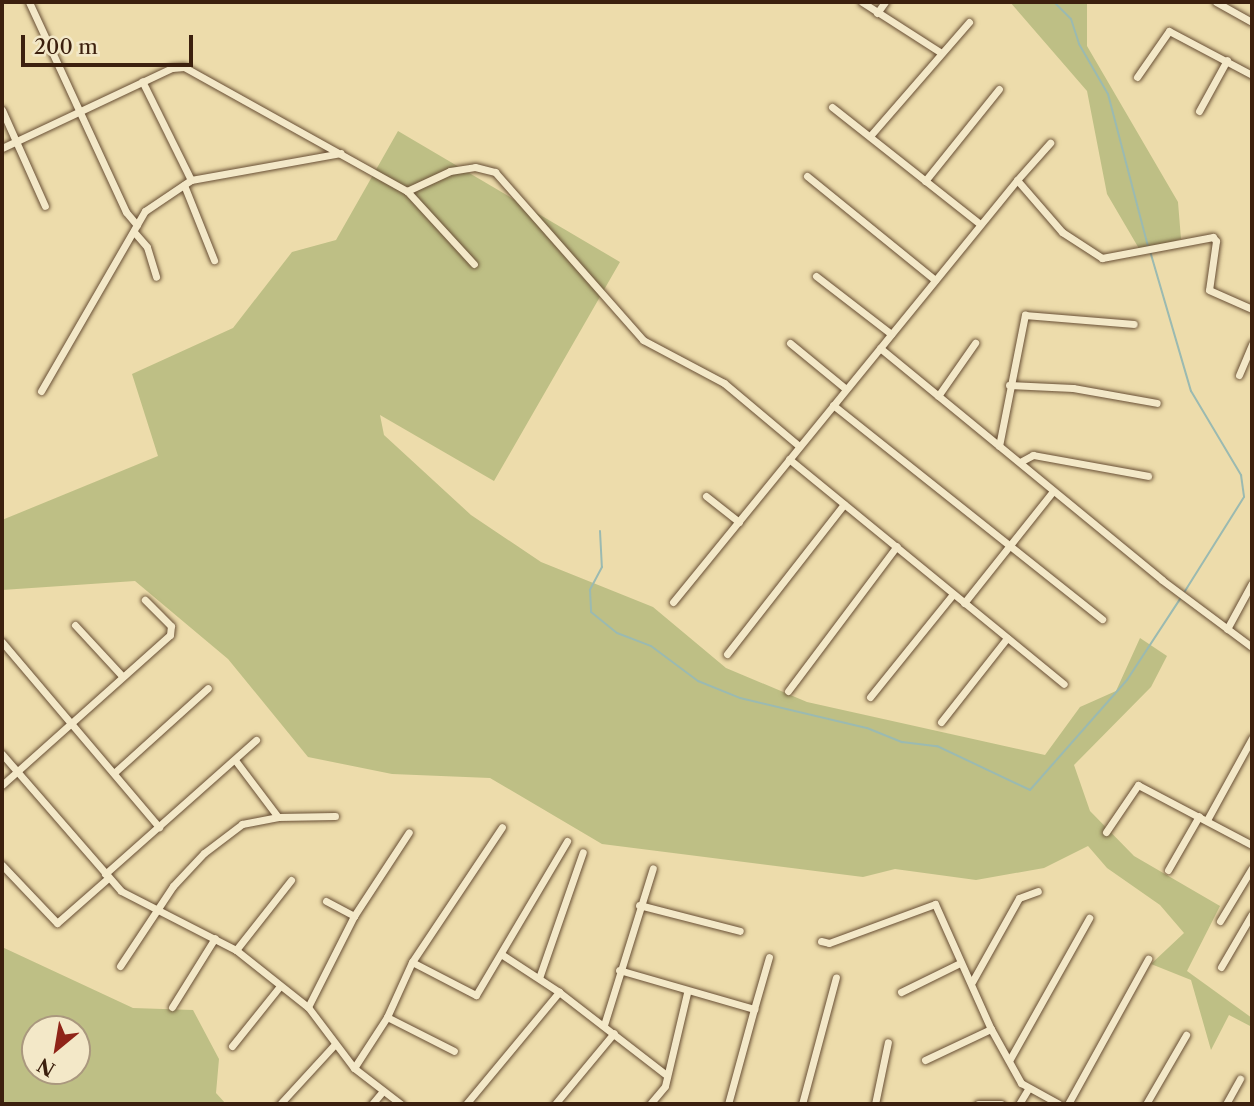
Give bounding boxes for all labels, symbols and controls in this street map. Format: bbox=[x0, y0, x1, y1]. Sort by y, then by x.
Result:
scale bar bbox=[24, 21, 196, 65]
text: 200 m bbox=[34, 34, 98, 59]
north arrow bbox=[21, 1015, 91, 1085]
text: N bbox=[33, 1053, 59, 1081]

